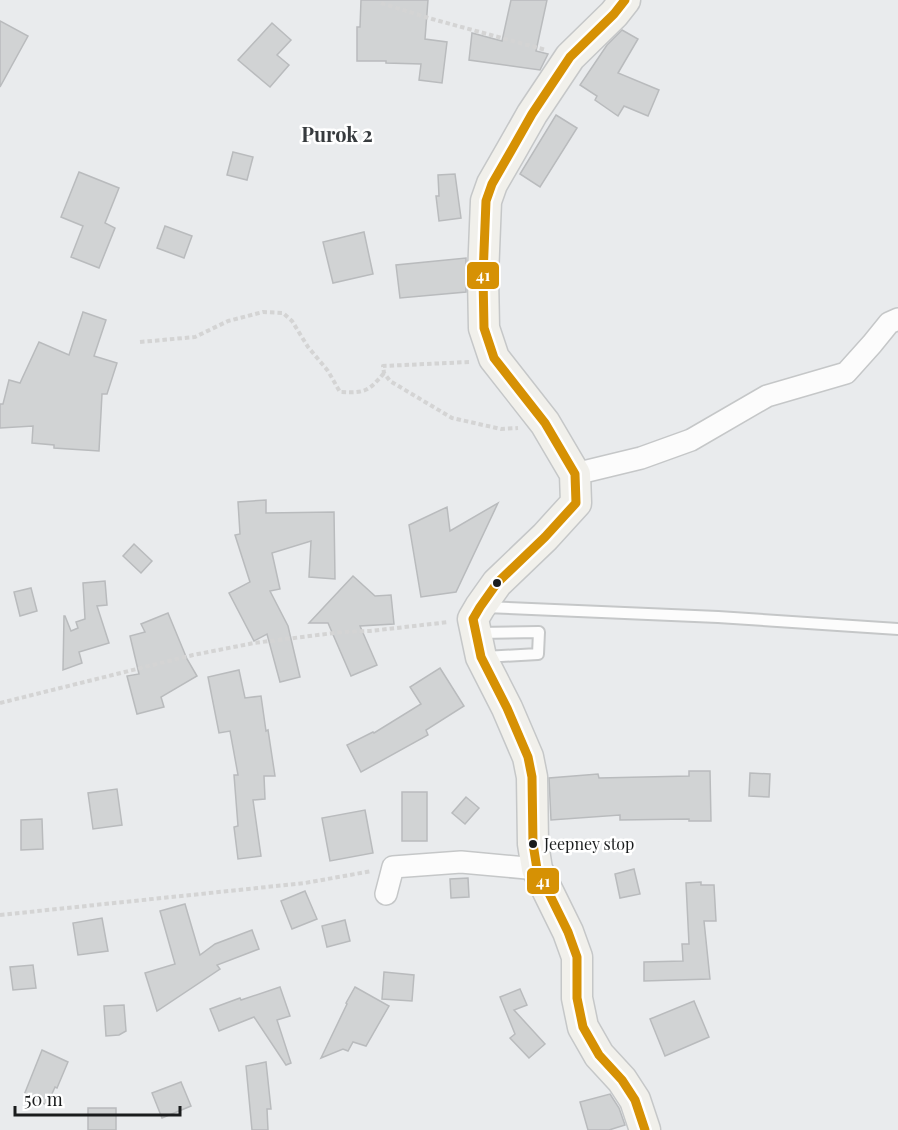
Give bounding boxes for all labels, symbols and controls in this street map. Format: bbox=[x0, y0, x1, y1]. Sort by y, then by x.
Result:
district label: Purok 2 bbox=[301, 120, 373, 147]
line badge: 41 bbox=[466, 261, 500, 290]
text: 41 bbox=[476, 264, 490, 285]
unlabelled marker bbox=[491, 577, 503, 589]
place label: Jeepney stop bbox=[543, 833, 634, 854]
marker: Jeepney stop bbox=[527, 838, 539, 850]
line badge: 41 bbox=[526, 867, 560, 895]
text: 41 bbox=[536, 870, 550, 891]
scale bar bbox=[15, 1079, 180, 1117]
text: 50 m bbox=[24, 1087, 63, 1111]

